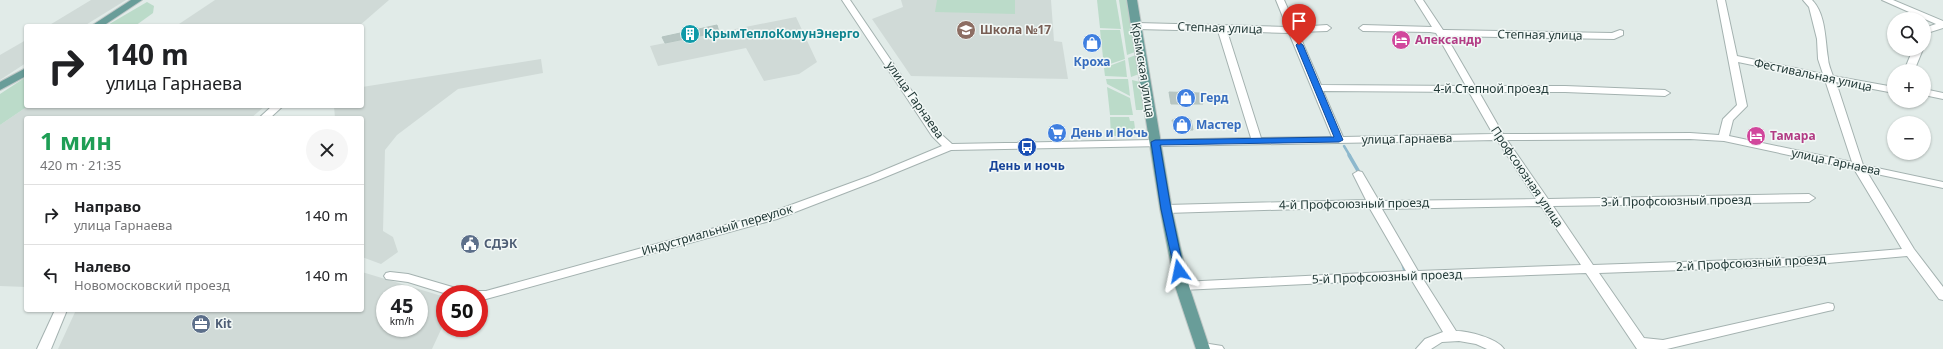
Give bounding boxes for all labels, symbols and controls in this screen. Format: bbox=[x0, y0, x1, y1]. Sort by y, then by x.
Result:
pin bbox=[1282, 4, 1316, 45]
icon: arrive bbox=[1288, 10, 1310, 32]
map controls bbox=[1887, 12, 1931, 160]
button: search bbox=[1887, 12, 1931, 56]
street label: Степная улица bbox=[1177, 18, 1263, 37]
school or university icon: Школа №17 bbox=[955, 19, 977, 41]
place label: Школа №17 bbox=[980, 21, 1051, 38]
street label: Крымская улица bbox=[1128, 21, 1159, 119]
building icon: КрымТеплоКомунЭнерго bbox=[679, 23, 701, 45]
place label: КрымТеплоКомунЭнерго bbox=[704, 25, 860, 42]
street label: Степная улица bbox=[1497, 25, 1583, 44]
hotel icon: Александр bbox=[1390, 29, 1412, 51]
place label: Александр bbox=[1415, 31, 1482, 48]
shop icon: Кроха bbox=[1081, 32, 1103, 54]
text: 140 m bbox=[106, 35, 189, 73]
icon: right bbox=[40, 40, 92, 92]
place label: Кроха bbox=[1074, 53, 1110, 70]
street label: Фестивальная улица bbox=[1752, 54, 1874, 95]
street label: улица Гарнаева bbox=[882, 58, 948, 142]
button: + bbox=[1887, 64, 1931, 108]
text: улица Гарнаева bbox=[106, 71, 242, 95]
street label: 4-й Степной проезд bbox=[1434, 80, 1549, 97]
shop icon: Герд bbox=[1175, 87, 1197, 109]
place label: Герд bbox=[1200, 89, 1229, 106]
shop icon: Мастер bbox=[1171, 114, 1193, 136]
place label: Мастер bbox=[1196, 116, 1242, 133]
button: − bbox=[1887, 116, 1931, 160]
supermarket icon: День и Ночь bbox=[1046, 122, 1068, 144]
street label: Профсоюзная улица bbox=[1487, 123, 1568, 231]
text: 1 мин bbox=[40, 124, 112, 157]
place label: День и Ночь bbox=[1071, 124, 1148, 141]
hotel icon: Тамара bbox=[1745, 125, 1767, 147]
place label: Тамара bbox=[1770, 127, 1816, 144]
button: close bbox=[306, 129, 348, 171]
street label: улица Гарнаева bbox=[1361, 129, 1453, 148]
bus stop icon: День и ночь bbox=[1016, 136, 1038, 158]
street label: улица Гарнаева bbox=[1790, 144, 1882, 179]
text: 420 m · 21:35 bbox=[40, 156, 121, 174]
place label: День и ночь bbox=[989, 157, 1065, 174]
street label: 3-й Профсоюзный проезд bbox=[1601, 191, 1752, 210]
street label: 4-й Профсоюзный проезд bbox=[1279, 194, 1430, 213]
text: Направо bbox=[74, 196, 141, 216]
street label: Индустриальный переулок bbox=[639, 200, 795, 259]
icon: right bbox=[40, 204, 62, 226]
text: 140 m bbox=[304, 205, 348, 225]
text: улица Гарнаева bbox=[74, 216, 172, 234]
public building icon: СДЭК bbox=[459, 233, 481, 255]
place label: СДЭК bbox=[484, 235, 518, 252]
position arrow bbox=[1158, 250, 1200, 292]
street label: 2-й Профсоюзный проезд bbox=[1676, 250, 1827, 275]
text: Налево bbox=[74, 256, 131, 276]
icon: left bbox=[40, 264, 62, 286]
text: 140 m bbox=[304, 265, 348, 285]
street label: 5-й Профсоюзный проезд bbox=[1312, 265, 1463, 288]
text: Новомосковский проезд bbox=[74, 276, 230, 294]
speed limit sign: 50 bbox=[436, 285, 488, 337]
text: 45 bbox=[391, 292, 413, 319]
office icon: Kit bbox=[190, 313, 212, 335]
text: km/h bbox=[390, 314, 414, 328]
place label: Kit bbox=[215, 315, 232, 332]

